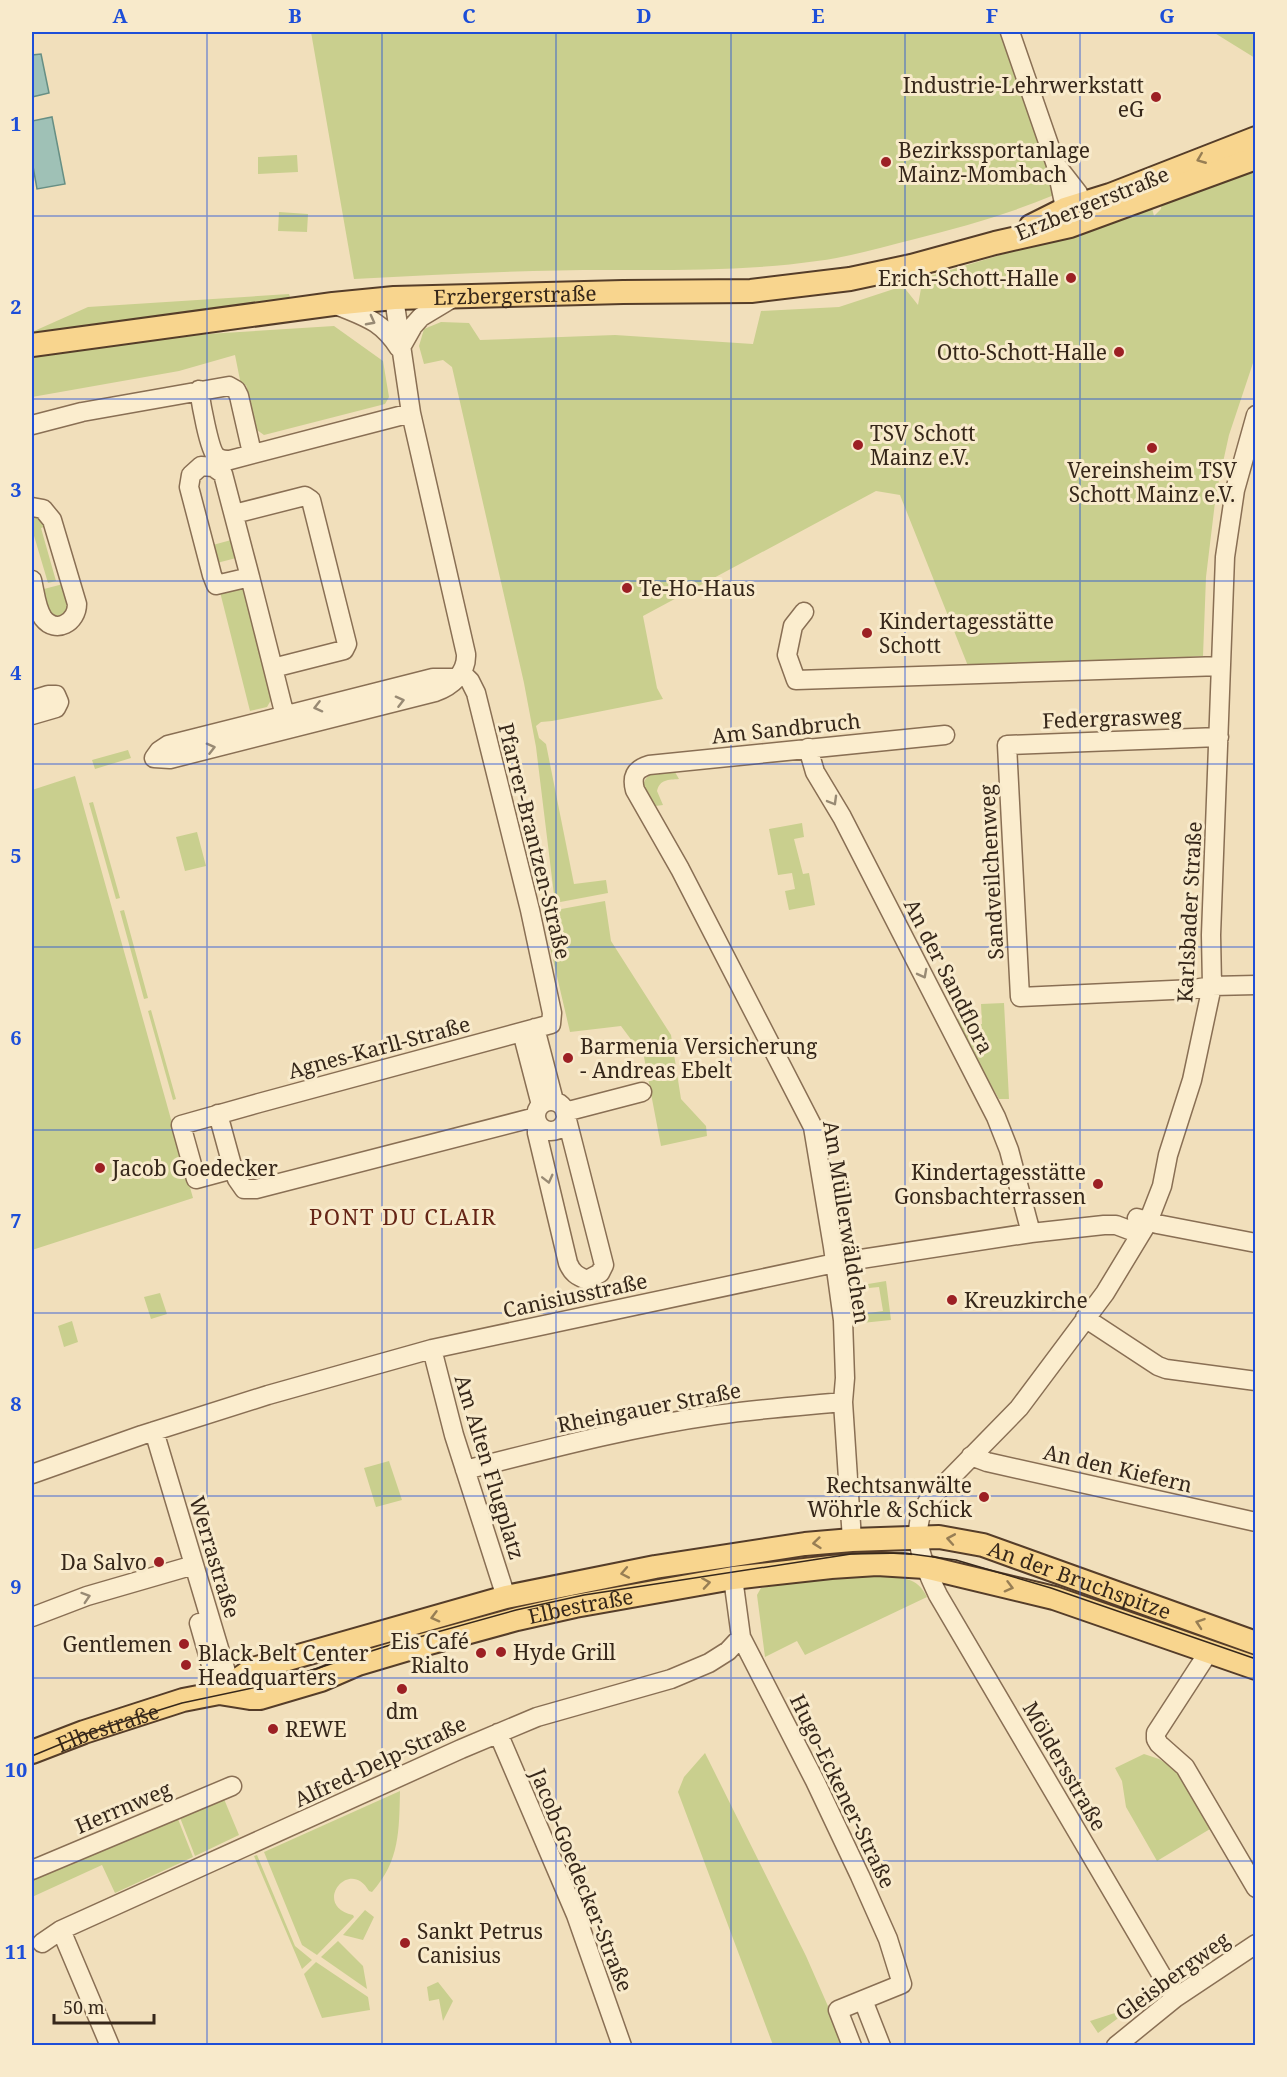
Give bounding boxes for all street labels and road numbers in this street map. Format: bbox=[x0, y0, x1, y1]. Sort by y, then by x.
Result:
street label: Erzbergerstraße bbox=[1011, 159, 1173, 247]
street label: Erzbergerstraße bbox=[433, 279, 597, 311]
street label: Federgrasweg bbox=[1042, 702, 1183, 734]
street label: Am Sandbruch bbox=[710, 706, 862, 750]
street label: Pfarrer-Brantzen-Straße bbox=[492, 720, 578, 962]
street label: Sandveilchenweg bbox=[972, 783, 1010, 960]
street label: Karlsbader Straße bbox=[1170, 821, 1208, 1003]
street label: An der Sandflora bbox=[898, 894, 1000, 1058]
street label: Agnes-Karll-Straße bbox=[285, 1009, 473, 1085]
street label: Am Müllerwäldchen bbox=[817, 1119, 877, 1325]
street label: Canisiusstraße bbox=[500, 1266, 650, 1324]
street label: Am Alten Flugplatz bbox=[449, 1371, 531, 1563]
street label: Rheingauer Straße bbox=[555, 1375, 743, 1439]
street label: An den Kiefern bbox=[1041, 1437, 1195, 1499]
street label: Werrastraße bbox=[183, 1493, 247, 1621]
street label: An der Bruchspitze bbox=[984, 1534, 1175, 1625]
street label: Elbestraße bbox=[525, 1582, 636, 1630]
street label: Hugo-Eckener-Straße bbox=[784, 1689, 902, 1893]
street label: Möldersstraße bbox=[1017, 1696, 1113, 1836]
street label: Elbestraße bbox=[52, 1697, 163, 1758]
street label: Alfred-Delp-Straße bbox=[289, 1709, 471, 1813]
street label: Jacob-Goedecker-Straße bbox=[524, 1763, 640, 1996]
street label: Herrnweg bbox=[71, 1774, 176, 1840]
street label: Gleisbergweg bbox=[1109, 1925, 1235, 2027]

